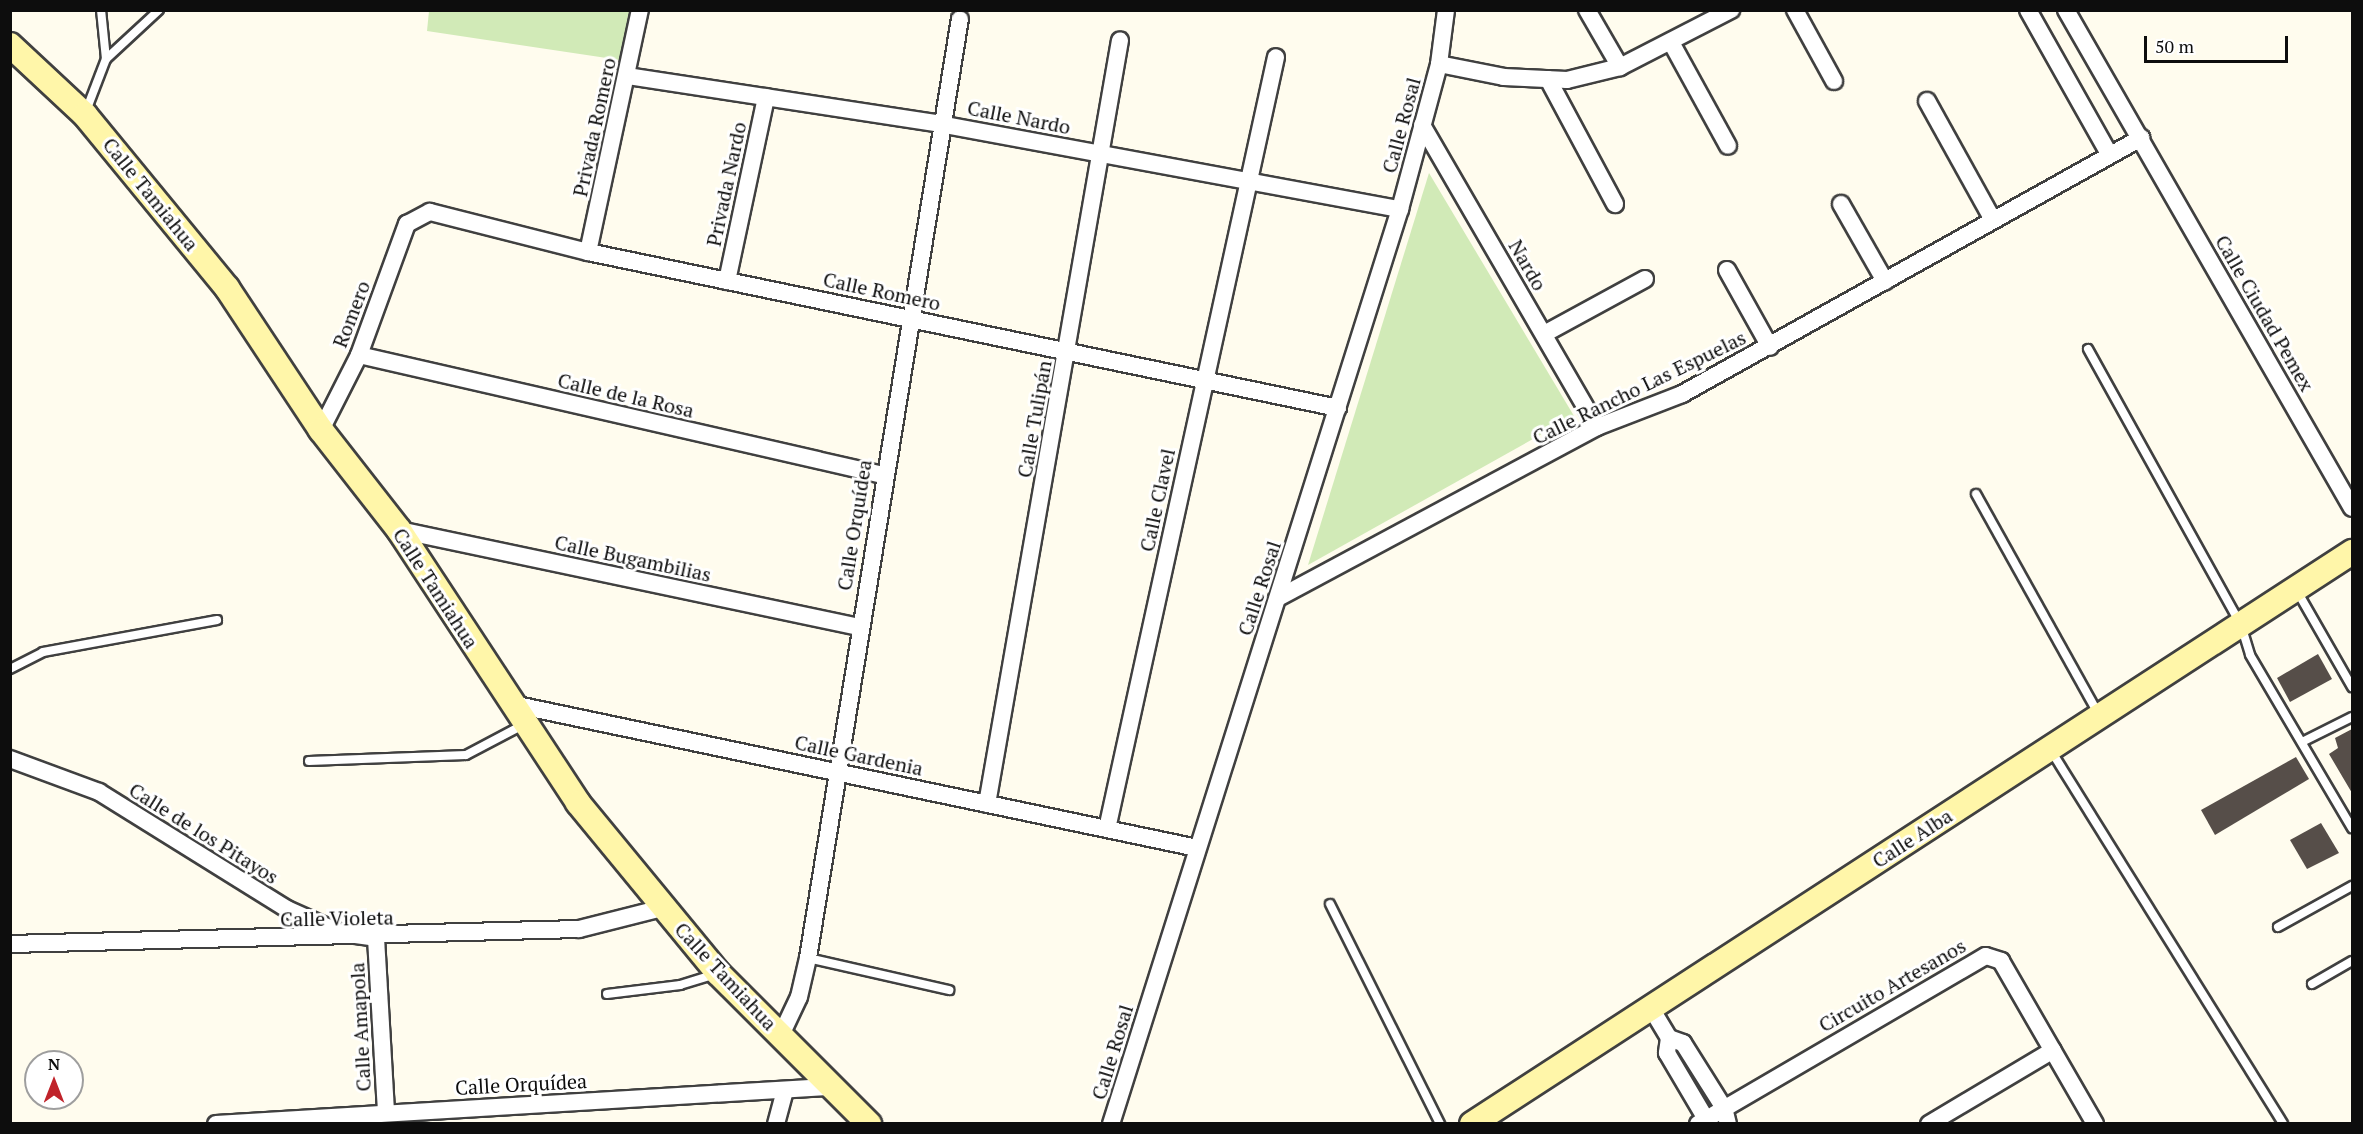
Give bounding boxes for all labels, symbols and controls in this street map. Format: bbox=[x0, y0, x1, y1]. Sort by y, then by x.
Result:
scale bar bbox=[2147, 24, 2291, 62]
text: 50 m bbox=[2155, 34, 2194, 58]
street label: Privada Romero bbox=[568, 55, 620, 199]
street label: Calle Rosal bbox=[1377, 74, 1425, 176]
street label: Calle Nardo bbox=[965, 95, 1073, 139]
street label: Privada Nardo bbox=[701, 120, 751, 248]
street label: Calle Tamiahua bbox=[98, 133, 204, 255]
street label: Calle Ciudad Pemex bbox=[2211, 231, 2319, 395]
street label: Nardo bbox=[1504, 235, 1552, 295]
street label: Calle Romero bbox=[821, 267, 943, 315]
street label: Romero bbox=[327, 277, 375, 351]
street label: Calle Rancho Las Espuelas bbox=[1528, 325, 1750, 449]
street label: Calle Tulipán bbox=[1012, 359, 1056, 479]
street label: Calle de la Rosa bbox=[556, 368, 696, 422]
street label: Calle Clavel bbox=[1134, 446, 1180, 554]
street label: Calle Orquídea bbox=[832, 458, 876, 592]
street label: Calle Tamiahua bbox=[388, 523, 484, 653]
street label: Calle Bugambilias bbox=[553, 530, 713, 586]
street label: Calle Rosal bbox=[1232, 538, 1286, 638]
street label: Calle Gardenia bbox=[793, 730, 925, 780]
street label: Calle de los Pitayos bbox=[125, 777, 283, 889]
street label: Calle Alba bbox=[1867, 803, 1957, 873]
street label: Calle Violeta bbox=[280, 905, 394, 931]
street label: Calle Tamiahua bbox=[670, 917, 782, 1035]
street label: Circuito Artesanos bbox=[1814, 933, 1970, 1037]
street label: Calle Amapola bbox=[345, 962, 375, 1092]
street label: Calle Rosal bbox=[1086, 1002, 1138, 1102]
north arrow bbox=[24, 1050, 84, 1110]
text: N bbox=[48, 1053, 60, 1075]
street label: Calle Orquídea bbox=[454, 1069, 588, 1099]

